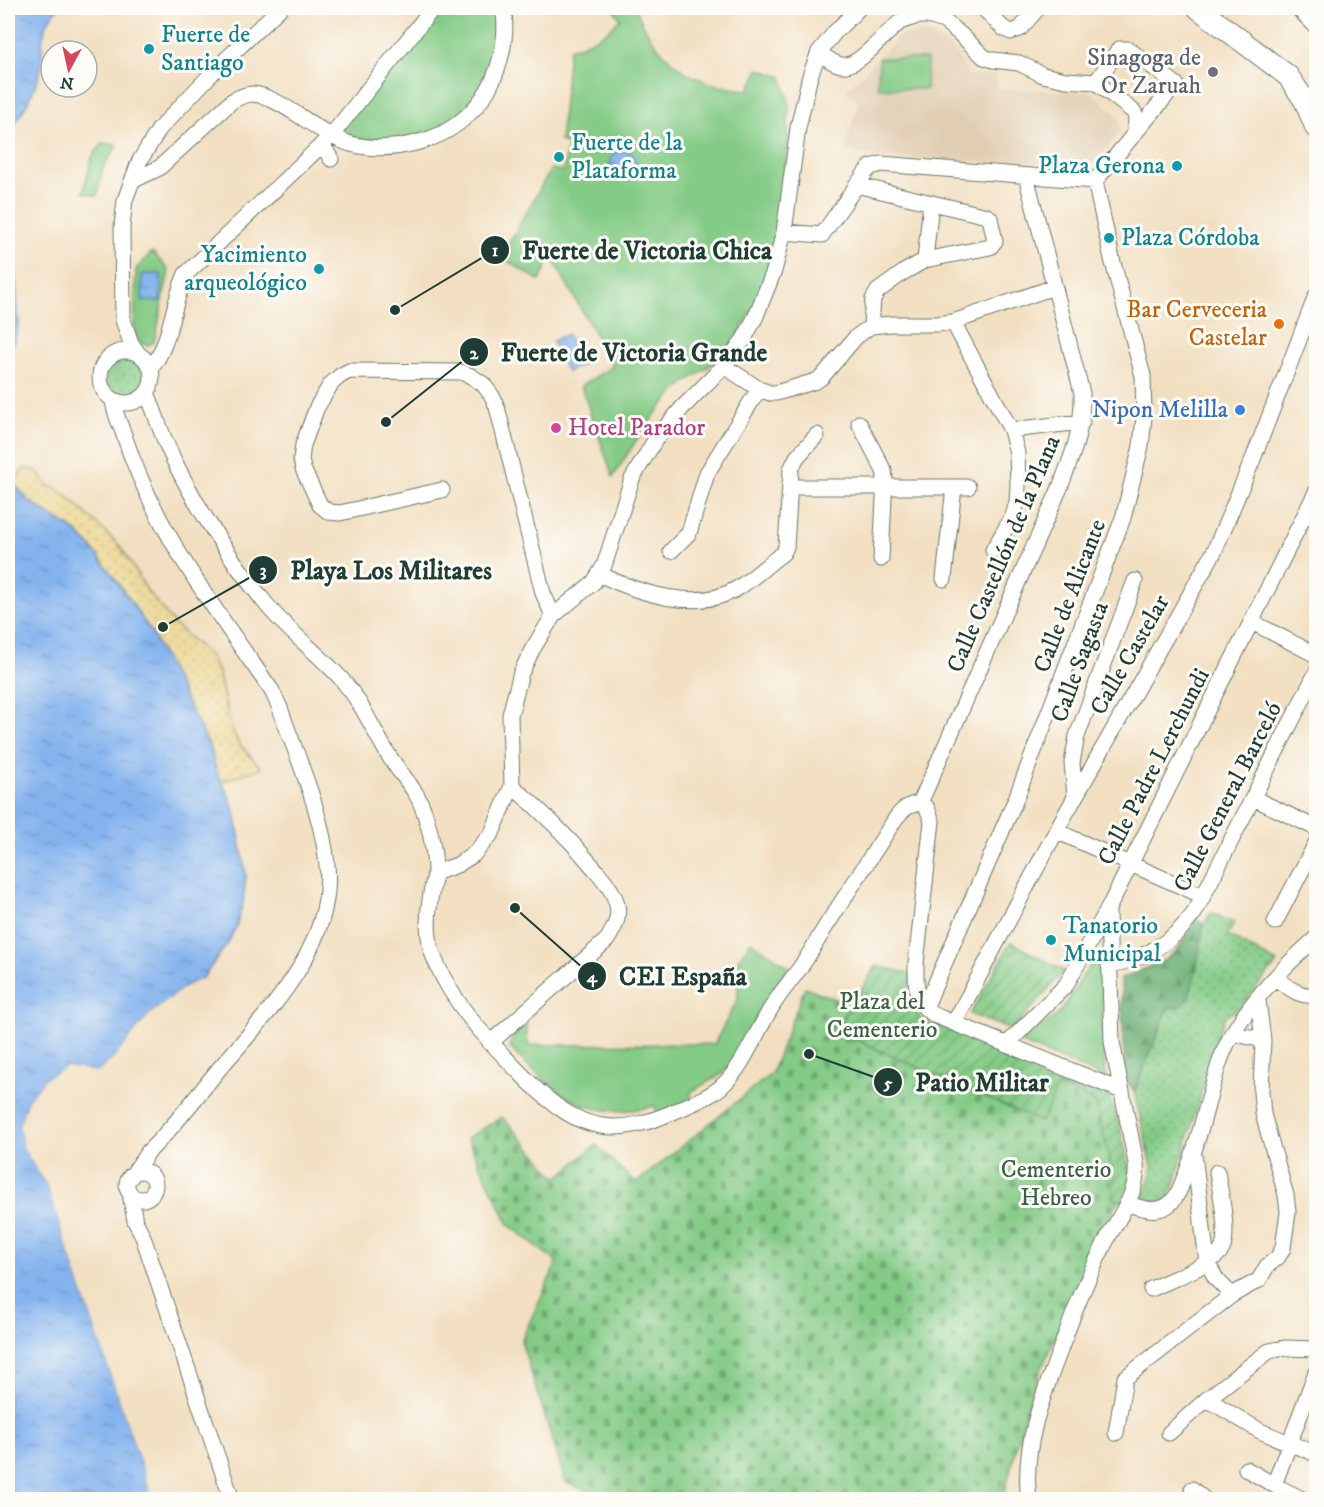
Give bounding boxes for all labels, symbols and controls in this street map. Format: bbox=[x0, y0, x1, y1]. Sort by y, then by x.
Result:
place label: Fuerte de Santiago bbox=[161, 20, 250, 78]
north arrow bbox=[39, 39, 99, 99]
marker: Fuerte de Santiago bbox=[142, 42, 156, 56]
place label: Sinagoga de Or Zaruah bbox=[1087, 43, 1201, 101]
marker: Sinagoga de Or Zaruah bbox=[1206, 65, 1220, 79]
text: N bbox=[59, 72, 75, 94]
place label: Fuerte de la Plataforma bbox=[571, 128, 684, 186]
marker: Fuerte de la Plataforma bbox=[552, 150, 566, 164]
place label: Plaza Gerona bbox=[1038, 151, 1166, 181]
marker: Plaza Gerona bbox=[1170, 159, 1184, 173]
place label: Plaza Córdoba bbox=[1121, 223, 1260, 253]
callout: Fuerte de Victoria Chica bbox=[480, 228, 785, 272]
marker: Plaza Córdoba bbox=[1102, 231, 1116, 245]
text: Fuerte de Victoria Chica bbox=[522, 235, 773, 268]
place label: Yacimiento arqueológico bbox=[184, 240, 307, 298]
text: 1 bbox=[492, 240, 499, 262]
marker: Yacimiento arqueológico bbox=[312, 262, 326, 276]
place label: Bar Cerveceria Castelar bbox=[1126, 295, 1268, 353]
marker: Bar Cerveceria Castelar bbox=[1272, 317, 1286, 331]
callout: Fuerte de Victoria Grande bbox=[459, 330, 779, 374]
text: Fuerte de Victoria Grande bbox=[501, 337, 767, 370]
text: 2 bbox=[470, 343, 480, 365]
place label: Nipon Melilla bbox=[1092, 395, 1229, 425]
marker: Nipon Melilla bbox=[1233, 403, 1247, 417]
place label: Hotel Parador bbox=[568, 413, 705, 443]
marker: Hotel Parador bbox=[549, 421, 563, 435]
street label: Calle Castellón de la Plana bbox=[940, 430, 1068, 677]
street label: Calle de Alicante bbox=[1027, 515, 1113, 677]
callout: Playa Los Militares bbox=[248, 548, 503, 592]
text: Playa Los Militares bbox=[290, 555, 492, 588]
text: 3 bbox=[260, 560, 267, 582]
street label: Calle Castelar bbox=[1084, 590, 1176, 720]
street label: Calle Sagasta bbox=[1044, 597, 1116, 726]
street label: Calle Padre Lerchundi bbox=[1091, 664, 1217, 870]
street label: Calle General Barceló bbox=[1167, 697, 1289, 897]
place label: Tanatorio Municipal bbox=[1063, 911, 1162, 969]
marker: Tanatorio Municipal bbox=[1044, 933, 1058, 947]
callout: CEI España bbox=[577, 954, 759, 998]
text: CEI España bbox=[619, 961, 748, 994]
text: 4 bbox=[586, 966, 598, 988]
park label: Plaza del Cementerio bbox=[827, 987, 937, 1045]
callout: Patio Militar bbox=[873, 1060, 1060, 1104]
text: Patio Militar bbox=[915, 1067, 1049, 1100]
text: 5 bbox=[883, 1073, 893, 1095]
park label: Cementerio Hebreo bbox=[1001, 1155, 1111, 1213]

